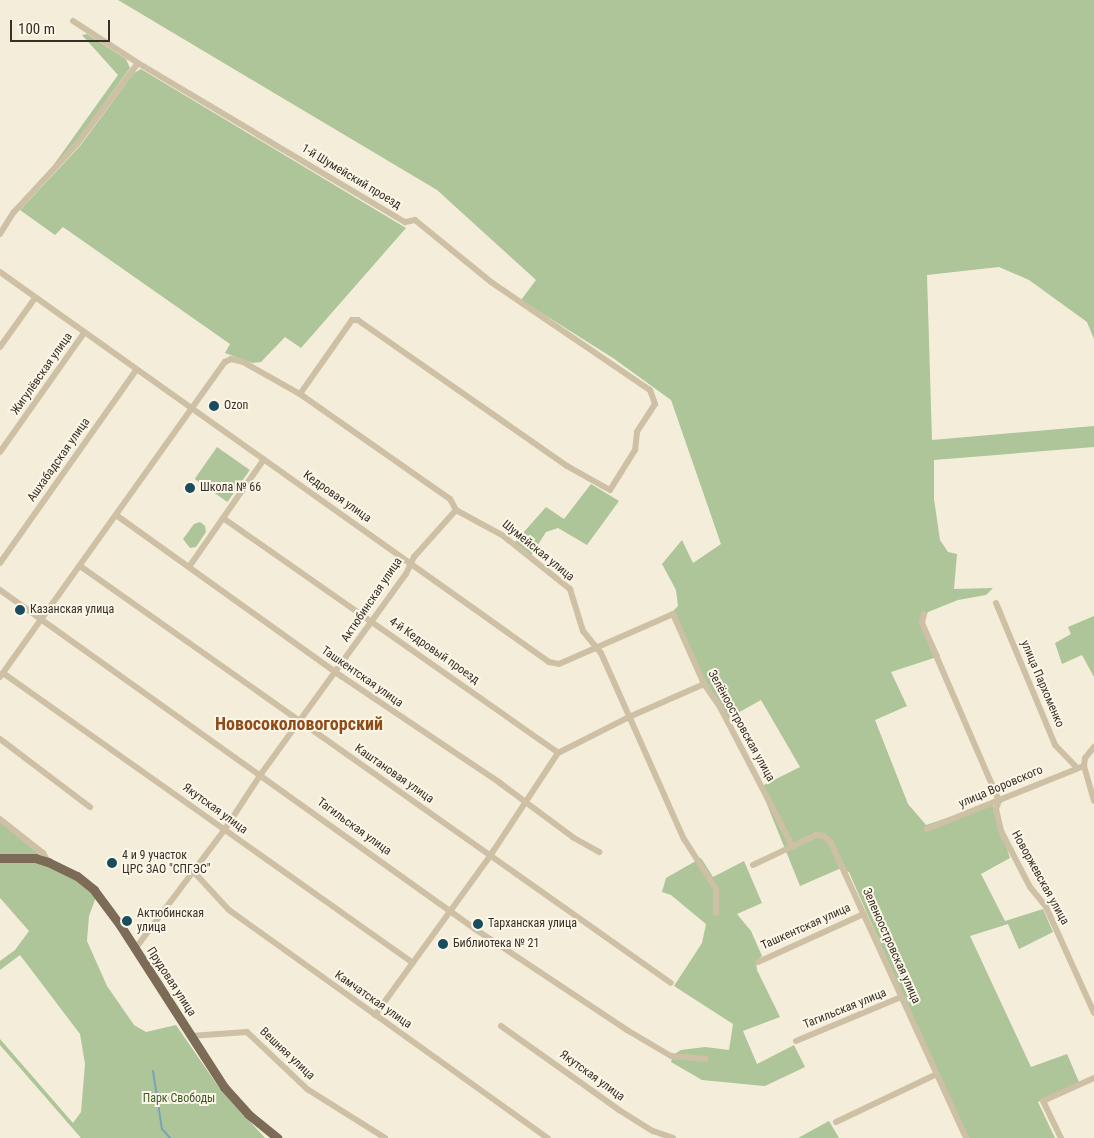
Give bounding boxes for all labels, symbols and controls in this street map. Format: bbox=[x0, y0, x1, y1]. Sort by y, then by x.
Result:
scale bar bbox=[12, 10, 112, 42]
text: 100 m bbox=[18, 20, 55, 38]
street label: 1-й Шумейский проезд bbox=[299, 142, 403, 212]
street label: Жигулёвская улица bbox=[8, 330, 76, 418]
place label: Ozon bbox=[224, 399, 248, 413]
marker: Ozon bbox=[208, 400, 220, 412]
street label: Ашхабадская улица bbox=[25, 415, 93, 505]
street label: Кедровая улица bbox=[300, 468, 374, 526]
place label: Школа № 66 bbox=[200, 481, 261, 495]
marker: Школа № 66 bbox=[184, 482, 196, 494]
street label: Шумейская улица bbox=[499, 517, 577, 585]
street label: Актюбинская улица bbox=[338, 555, 406, 645]
place label: Казанская улица bbox=[30, 603, 114, 617]
marker: Казанская улица bbox=[14, 604, 26, 616]
street label: 4-й Кедровый проезд bbox=[386, 614, 482, 688]
street label: улица Пархоменко bbox=[1017, 638, 1067, 730]
street label: Ташкентская улица bbox=[318, 643, 406, 711]
street label: Зелёноостровская улица bbox=[704, 668, 778, 784]
district label: Новосоколовогорский bbox=[215, 713, 383, 735]
street label: Каштановая улица bbox=[352, 741, 436, 807]
street label: улица Воровского bbox=[957, 763, 1045, 811]
street label: Якутская улица bbox=[180, 781, 250, 837]
street label: Тагильская улица bbox=[314, 795, 394, 859]
street label: Новоржевская улица bbox=[1008, 828, 1072, 928]
place label: 4 и 9 участок ЦРС ЗАО "СПГЭС" bbox=[122, 849, 211, 877]
marker: 4 и 9 участок ЦРС ЗАО "СПГЭС" bbox=[106, 857, 118, 869]
street label: Зеленоостровская улица bbox=[859, 886, 923, 1006]
street label: Ташкентская улица bbox=[759, 901, 853, 953]
place label: Актюбинская улица bbox=[137, 907, 204, 935]
marker: Актюбинская улица bbox=[121, 915, 133, 927]
place label: Тарханская улица bbox=[488, 917, 577, 931]
marker: Тарханская улица bbox=[472, 918, 484, 930]
place label: Библиотека № 21 bbox=[453, 937, 539, 951]
marker: Библиотека № 21 bbox=[437, 938, 449, 950]
street label: Прудовая улица bbox=[143, 945, 199, 1019]
street label: Камчатская улица bbox=[332, 968, 414, 1032]
street label: Тагильская улица bbox=[801, 986, 889, 1032]
street label: Вешняя улица bbox=[256, 1025, 318, 1083]
street label: Якутская улица bbox=[557, 1048, 627, 1104]
park label: Парк Свободы bbox=[143, 1092, 215, 1106]

